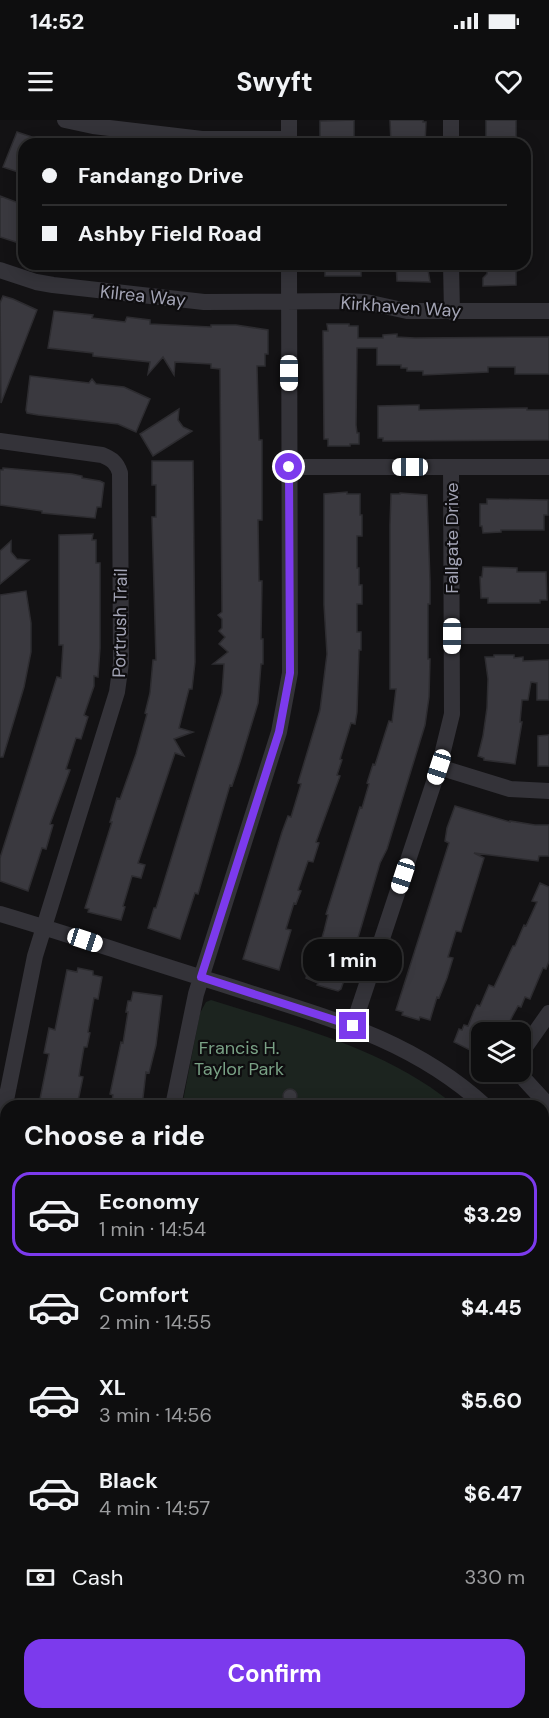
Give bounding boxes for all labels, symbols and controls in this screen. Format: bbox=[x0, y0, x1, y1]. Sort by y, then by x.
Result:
text: 14:52 bbox=[30, 7, 84, 36]
text: Swyft bbox=[236, 64, 313, 99]
icon: menu bbox=[24, 65, 57, 98]
icon: heart bbox=[492, 65, 525, 98]
text: Fandango Drive bbox=[78, 161, 244, 190]
text: Ashby Field Road bbox=[78, 219, 262, 248]
street label: Kilrea Way bbox=[99, 280, 187, 312]
street label: Kirkhaven Way bbox=[340, 291, 462, 323]
car bbox=[280, 355, 298, 391]
route start bbox=[275, 453, 302, 480]
car bbox=[392, 458, 428, 476]
street label: Fallgate Drive bbox=[440, 483, 464, 593]
street label: Portrush Trail bbox=[107, 568, 133, 678]
car bbox=[443, 618, 461, 654]
car bbox=[425, 747, 453, 787]
car bbox=[389, 856, 417, 896]
car bbox=[65, 926, 105, 954]
callout: 1 min bbox=[304, 939, 403, 981]
text: 1 min bbox=[328, 947, 377, 973]
route end bbox=[339, 1012, 366, 1039]
map controls bbox=[471, 1022, 531, 1082]
button: layers bbox=[471, 1022, 531, 1082]
park label: Francis H. Taylor Park bbox=[194, 1036, 284, 1081]
text: Choose a ride bbox=[24, 1118, 205, 1153]
icon: car bbox=[27, 1187, 81, 1241]
text: Economy bbox=[99, 1187, 199, 1216]
text: $3.29 bbox=[463, 1200, 522, 1229]
text: 1 min · 14:54 bbox=[99, 1216, 206, 1242]
icon: car bbox=[27, 1280, 81, 1334]
text: Comfort bbox=[99, 1280, 189, 1309]
text: $4.45 bbox=[461, 1293, 522, 1322]
text: 2 min · 14:55 bbox=[99, 1309, 211, 1335]
icon: car bbox=[27, 1373, 81, 1427]
text: XL bbox=[99, 1373, 126, 1402]
text: $5.60 bbox=[461, 1386, 522, 1415]
text: 3 min · 14:56 bbox=[99, 1402, 212, 1428]
icon: car bbox=[27, 1466, 81, 1520]
text: Black bbox=[99, 1466, 158, 1495]
text: $6.47 bbox=[464, 1479, 522, 1508]
text: 4 min · 14:57 bbox=[99, 1495, 210, 1521]
icon: cash bbox=[24, 1561, 57, 1594]
text: Cash bbox=[72, 1563, 123, 1592]
text: 330 m bbox=[465, 1564, 525, 1590]
button: Confirm bbox=[24, 1639, 525, 1708]

